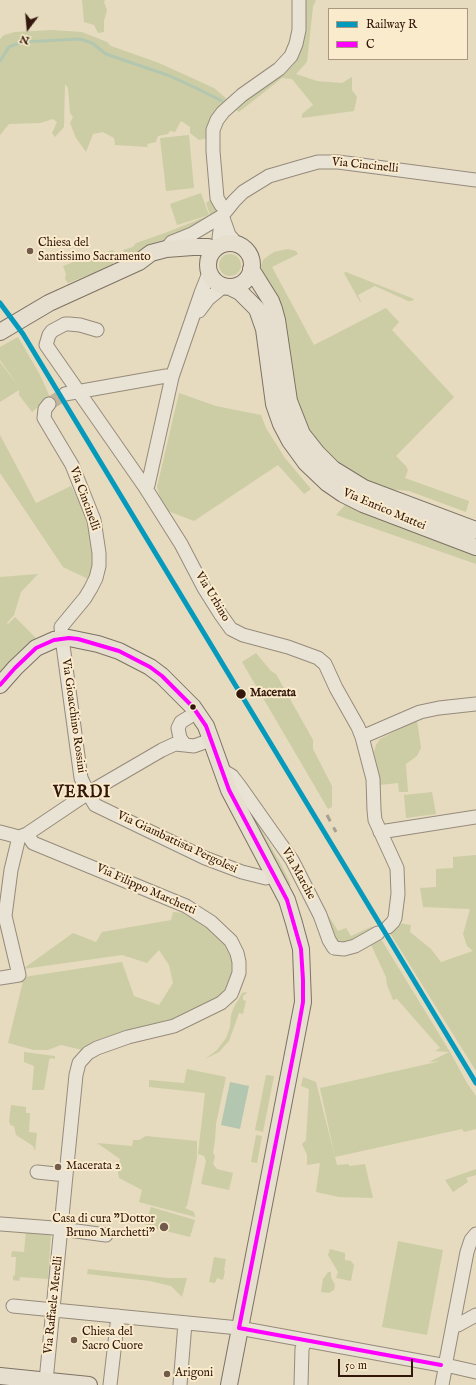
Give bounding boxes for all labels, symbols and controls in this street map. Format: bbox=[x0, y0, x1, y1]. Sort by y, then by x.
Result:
north arrow bbox=[8, 8, 48, 48]
legend bbox=[328, 8, 468, 60]
text: Railway R bbox=[366, 17, 417, 32]
text: N bbox=[18, 31, 31, 48]
text: C bbox=[366, 37, 375, 52]
street label: Via Cincinelli bbox=[331, 155, 399, 177]
place label: Chiesa del Santissimo Sacramento bbox=[38, 237, 151, 265]
marker: Chiesa del Santissimo Sacramento bbox=[25, 246, 35, 256]
street label: Via Cincinelli bbox=[66, 465, 102, 533]
street label: Via Enrico Mattei bbox=[340, 486, 428, 534]
street label: Via Urbino bbox=[192, 569, 232, 625]
street label: Via Gioacchino Rossini bbox=[58, 658, 88, 774]
marker: Macerata bbox=[234, 687, 248, 701]
place label: Macerata bbox=[250, 687, 296, 701]
unlabelled marker bbox=[188, 702, 198, 712]
district label: VERDI bbox=[53, 784, 111, 804]
street label: Via Giambattista Pergolesi bbox=[115, 809, 239, 877]
street label: Via Marche bbox=[278, 846, 318, 902]
street label: Via Filippo Marchetti bbox=[94, 862, 198, 918]
place label: Macerata 2 bbox=[66, 1160, 120, 1174]
marker: Macerata 2 bbox=[53, 1162, 63, 1172]
place label: Casa di cura "Dottor Bruno Marchetti" bbox=[52, 1213, 155, 1241]
marker: Casa di cura "Dottor Bruno Marchetti" bbox=[158, 1221, 170, 1233]
street label: Via Raffaele Merelli bbox=[42, 1255, 66, 1355]
place label: Chiesa del Sacro Cuore bbox=[82, 1326, 143, 1354]
marker: Chiesa del Sacro Cuore bbox=[69, 1335, 79, 1345]
scale bar bbox=[340, 1351, 415, 1377]
text: 50 m bbox=[345, 1358, 367, 1373]
place label: Arigoni bbox=[175, 1367, 213, 1381]
marker: Arigoni bbox=[162, 1369, 172, 1379]

